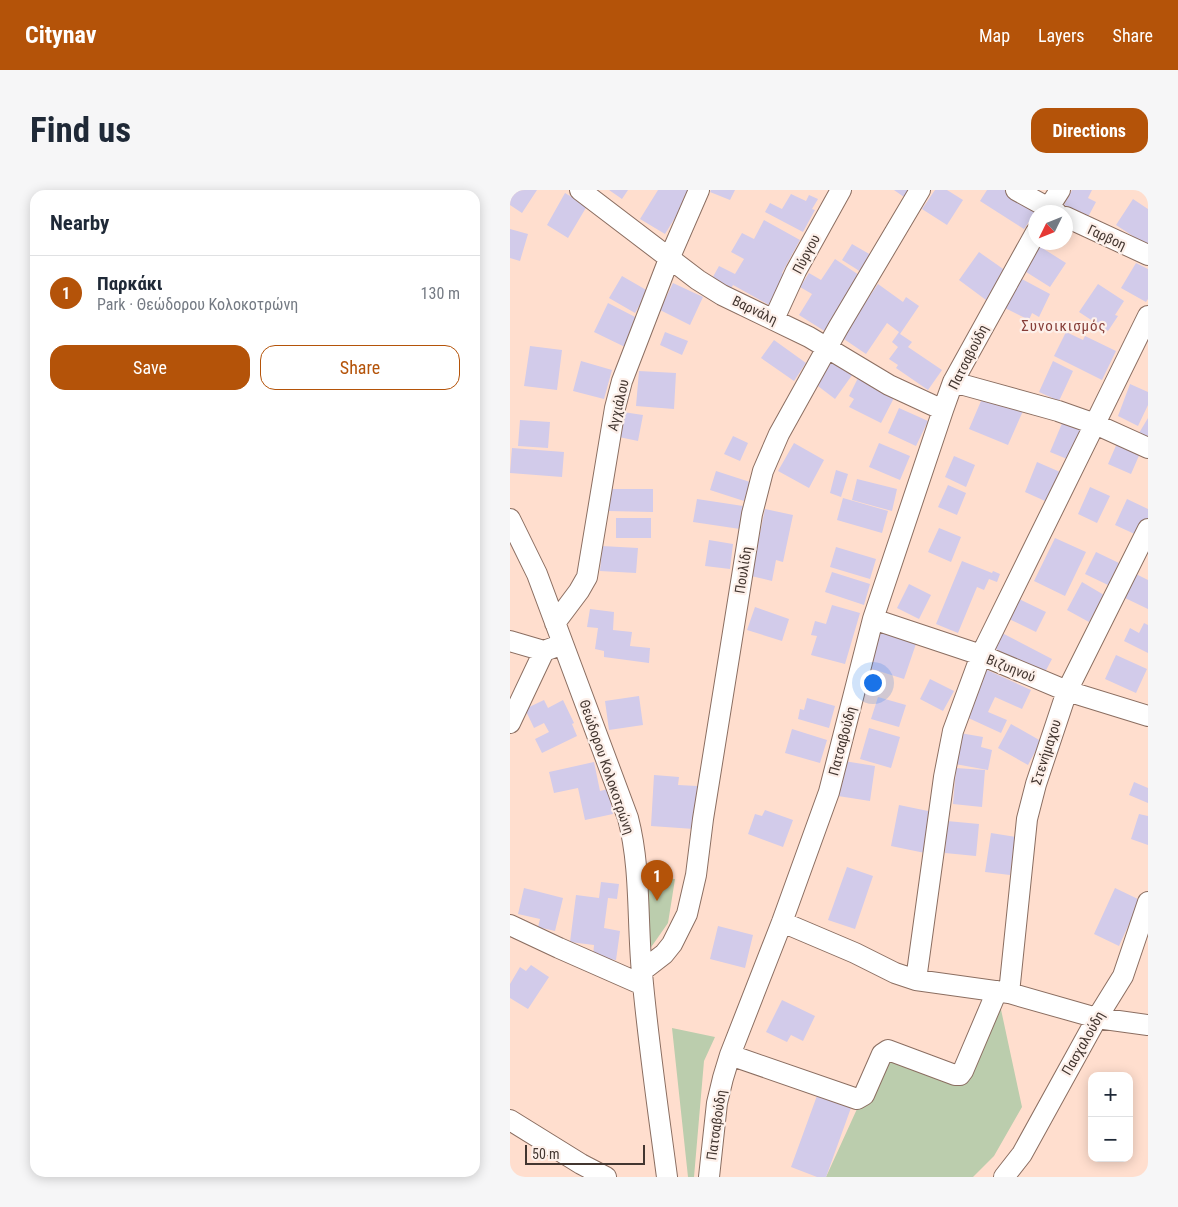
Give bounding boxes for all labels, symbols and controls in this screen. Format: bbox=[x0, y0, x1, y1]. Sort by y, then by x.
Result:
text: Citynav bbox=[25, 21, 96, 49]
text: Map bbox=[979, 25, 1010, 46]
text: Layers bbox=[1038, 25, 1085, 46]
text: Share bbox=[1113, 25, 1153, 46]
button: Directions bbox=[1031, 108, 1148, 153]
text: Find us bbox=[30, 110, 131, 151]
north arrow bbox=[1028, 205, 1073, 250]
text: Nearby bbox=[50, 211, 109, 235]
street label: Γαρβοη bbox=[1085, 221, 1129, 253]
street label: Πύργου bbox=[789, 231, 823, 276]
text: Παρκάκι bbox=[97, 272, 163, 295]
text: 1 bbox=[62, 284, 70, 303]
text: 130 m bbox=[421, 284, 460, 303]
street label: Βαρνάλη bbox=[730, 292, 780, 328]
text: Park · Θεώδορου Κολοκοτρώνη bbox=[97, 295, 298, 314]
district label: Συνοικισμός bbox=[1021, 317, 1107, 335]
street label: Πατσαβούδη bbox=[945, 322, 991, 392]
button: Save bbox=[50, 345, 250, 390]
button: Share bbox=[260, 345, 460, 390]
street label: Αγχιάλου bbox=[604, 377, 632, 432]
street label: Πουλίδη bbox=[731, 545, 755, 595]
street label: Βιζυηνού bbox=[984, 651, 1038, 685]
your location bbox=[860, 670, 886, 696]
street label: Θεώδορου Κολοκοτρώνη bbox=[576, 698, 638, 836]
street label: Πατσαβούδη bbox=[825, 705, 859, 777]
street label: Στενήμαχου bbox=[1028, 717, 1064, 787]
pin: 1 bbox=[641, 860, 673, 901]
street label: Πασχαλούδη bbox=[1058, 1008, 1108, 1078]
map controls bbox=[1088, 1072, 1133, 1162]
button: + bbox=[1088, 1072, 1133, 1117]
street label: Πατσαβούδη bbox=[703, 1089, 729, 1161]
button: − bbox=[1088, 1117, 1133, 1162]
scale bar bbox=[525, 1142, 645, 1165]
text: 50 m bbox=[532, 1146, 560, 1162]

